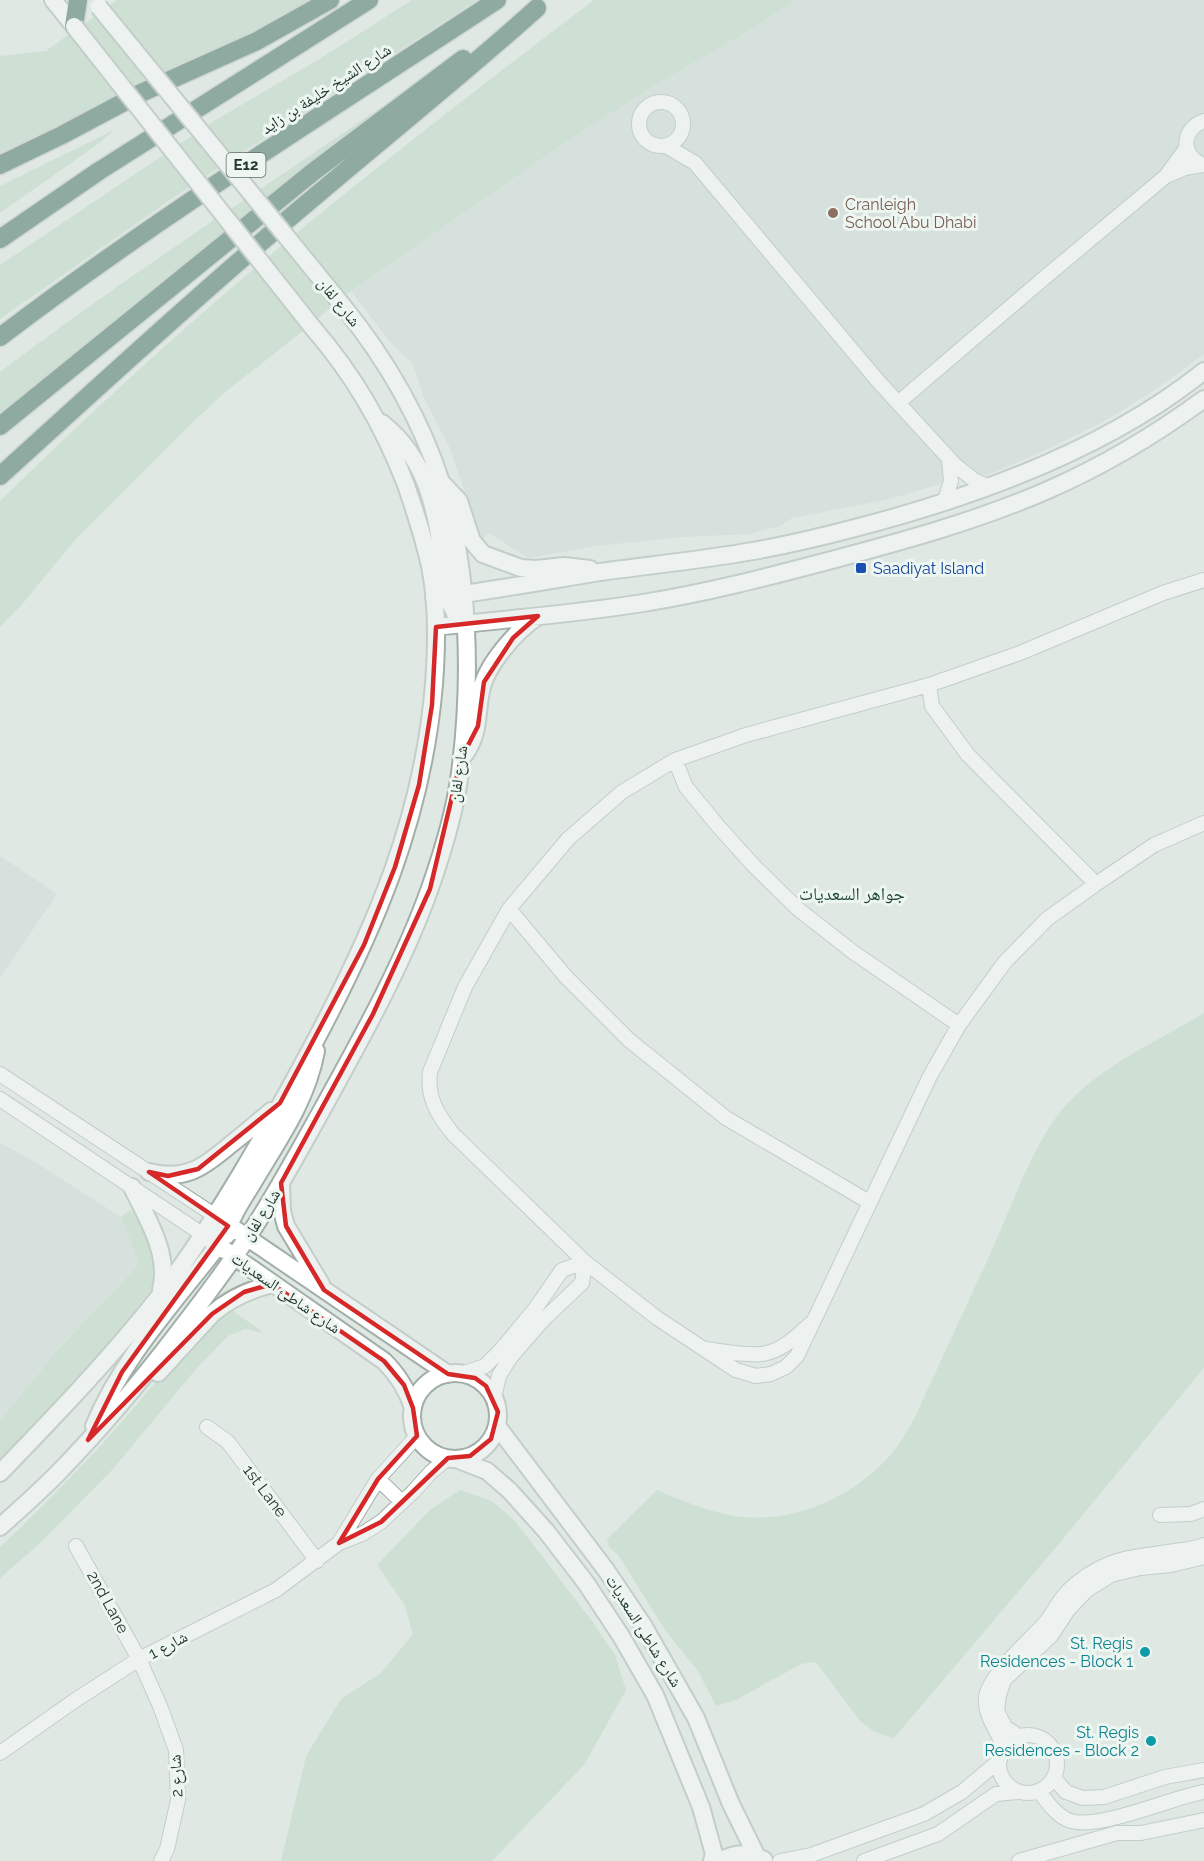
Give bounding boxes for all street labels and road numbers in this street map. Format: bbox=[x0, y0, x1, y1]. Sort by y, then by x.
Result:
street label: شارع الشيخ خليفة بن زايد bbox=[257, 40, 395, 139]
road number: E12 bbox=[226, 153, 266, 177]
street label: شارع لفان bbox=[313, 274, 364, 331]
street label: شارع لفان bbox=[445, 744, 472, 804]
street label: شارع لفان bbox=[238, 1186, 285, 1245]
street label: شارع شاطئ السعديات bbox=[227, 1248, 344, 1338]
street label: 1st Lane bbox=[239, 1461, 291, 1521]
street label: 2nd Lane bbox=[83, 1567, 133, 1637]
street label: شارع شاطئ السعديات bbox=[601, 1571, 686, 1691]
street label: شارع 1 bbox=[145, 1627, 191, 1664]
street label: شارع 2 bbox=[165, 1754, 188, 1798]

